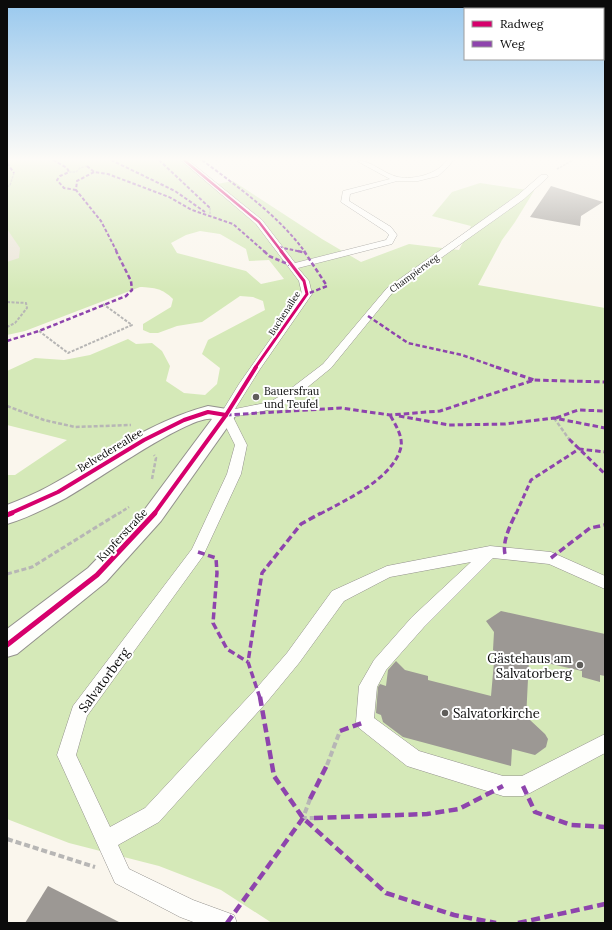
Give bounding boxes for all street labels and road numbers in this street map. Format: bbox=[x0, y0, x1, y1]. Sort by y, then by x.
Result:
street label: Champierweg bbox=[387, 251, 442, 295]
street label: Buchenallee bbox=[266, 289, 302, 337]
street label: Belvedereallee bbox=[75, 425, 145, 475]
street label: Kupferstraße bbox=[94, 505, 150, 565]
street label: Salvatorberg bbox=[75, 644, 134, 716]

